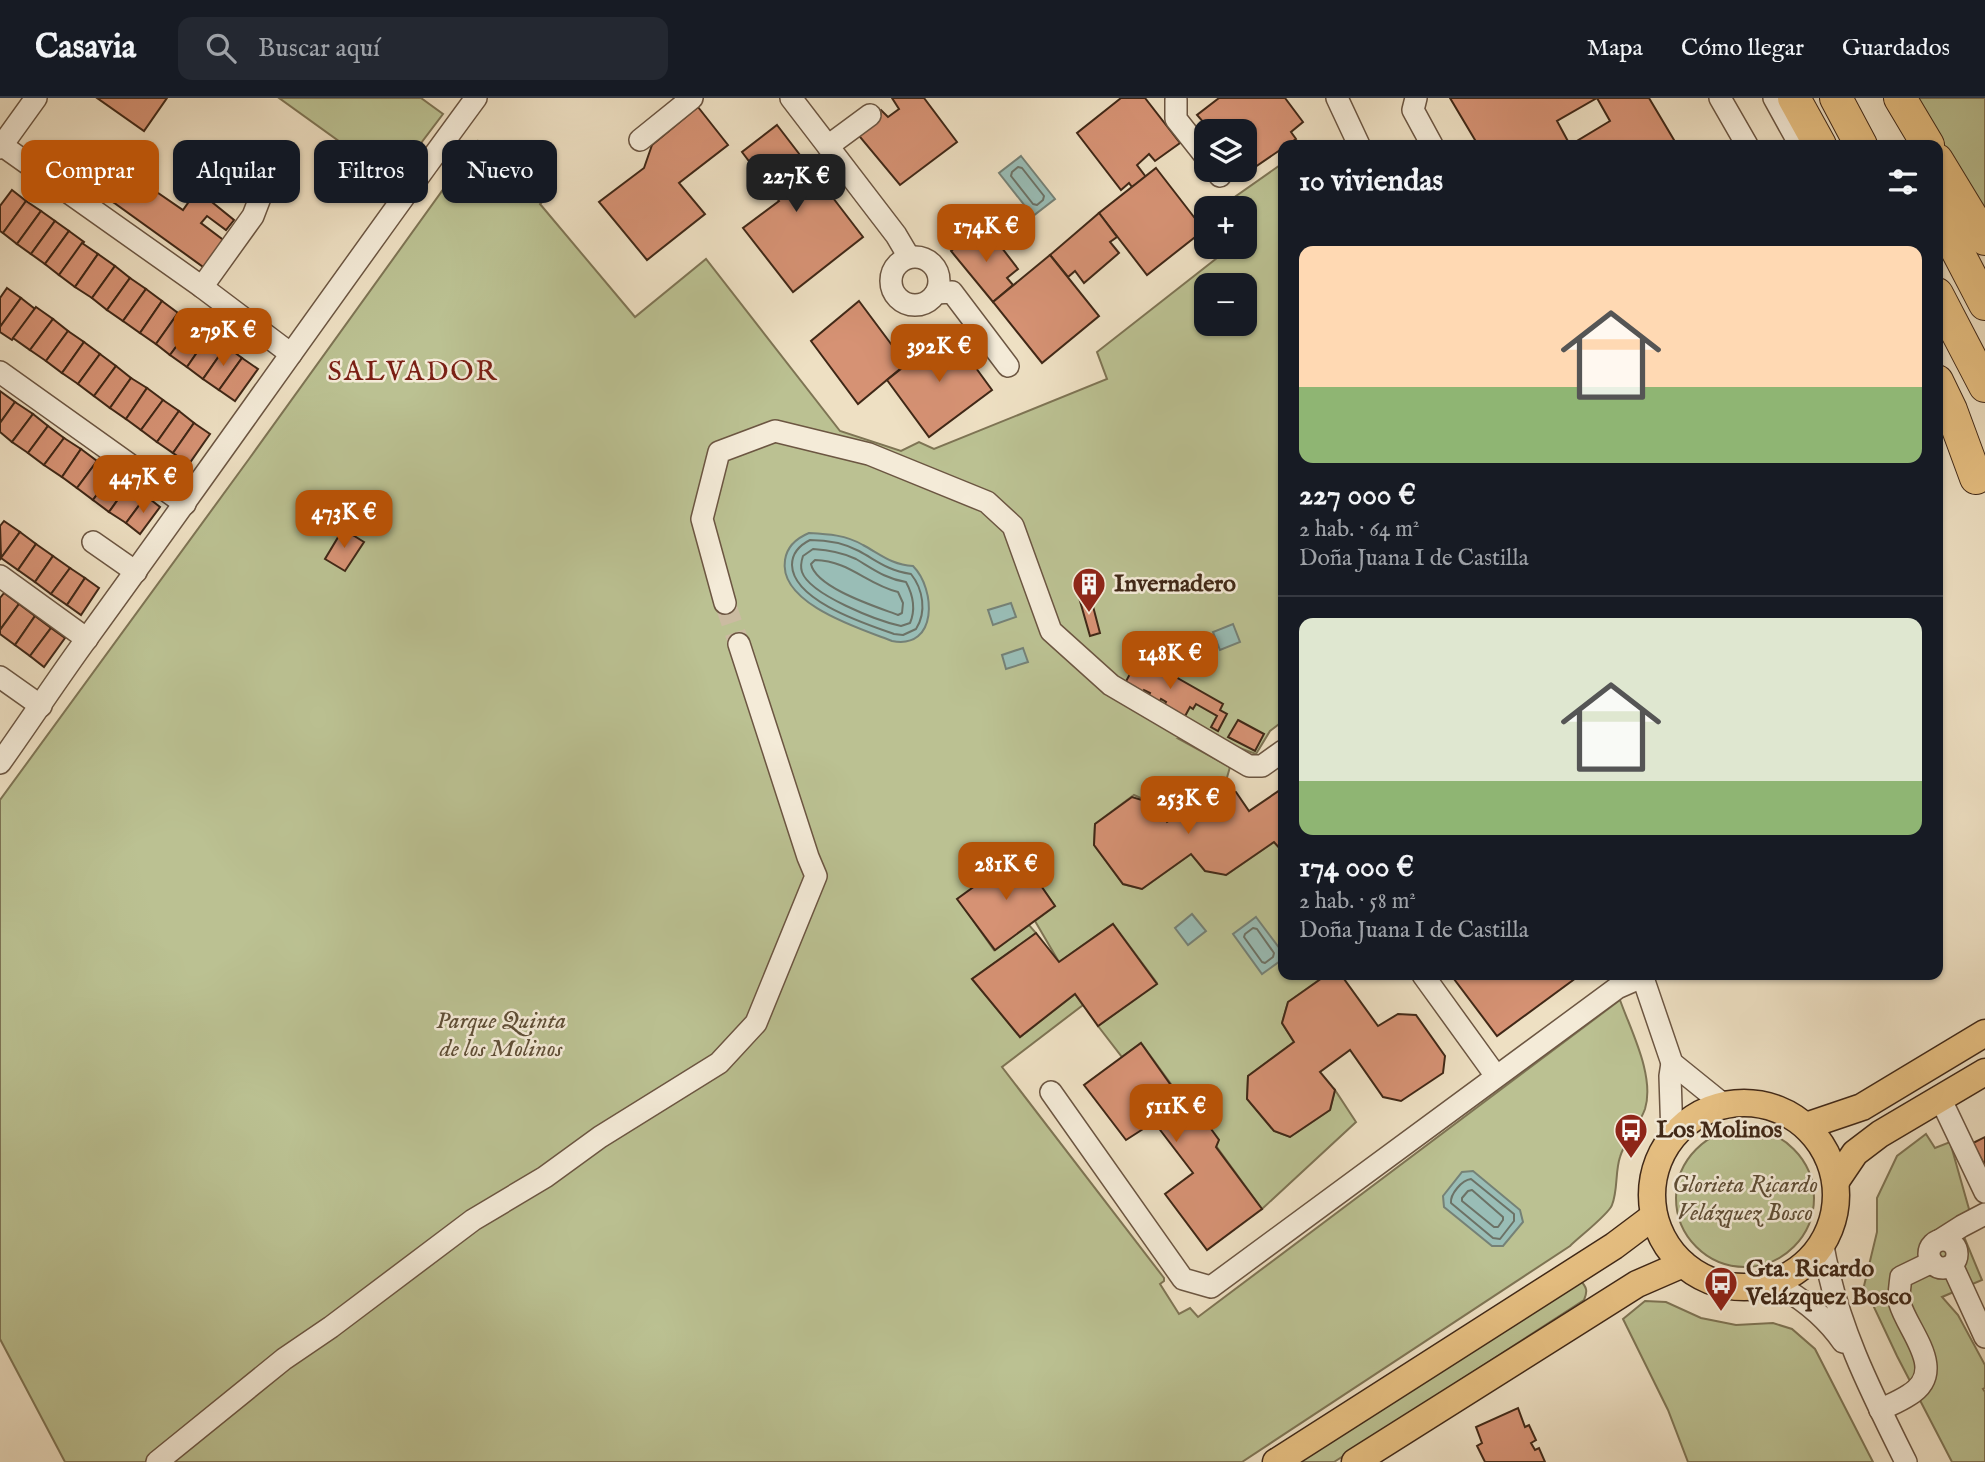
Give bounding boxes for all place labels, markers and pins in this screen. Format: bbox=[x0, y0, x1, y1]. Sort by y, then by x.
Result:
pin: 227K € bbox=[739, 155, 853, 214]
pin: 174K € bbox=[929, 204, 1043, 264]
pin: 279K € bbox=[166, 308, 280, 368]
pin: 392K € bbox=[882, 324, 996, 384]
pin: 447K € bbox=[86, 456, 200, 515]
pin: 473K € bbox=[287, 490, 401, 550]
building icon: Invernadero bbox=[1070, 565, 1108, 614]
place label: Invernadero bbox=[1114, 569, 1236, 600]
pin: 148K € bbox=[1113, 632, 1227, 691]
pin: 253K € bbox=[1131, 776, 1245, 836]
pin: 281K € bbox=[949, 842, 1063, 902]
pin: 511K € bbox=[1119, 1084, 1233, 1144]
bus stop icon: Los Molinos bbox=[1612, 1111, 1650, 1160]
place label: Los Molinos bbox=[1656, 1115, 1783, 1146]
place label: Gta. Ricardo Velázquez Bosco bbox=[1745, 1254, 1912, 1313]
bus stop icon: Gta. Ricardo Velázquez Bosco bbox=[1702, 1264, 1740, 1313]

